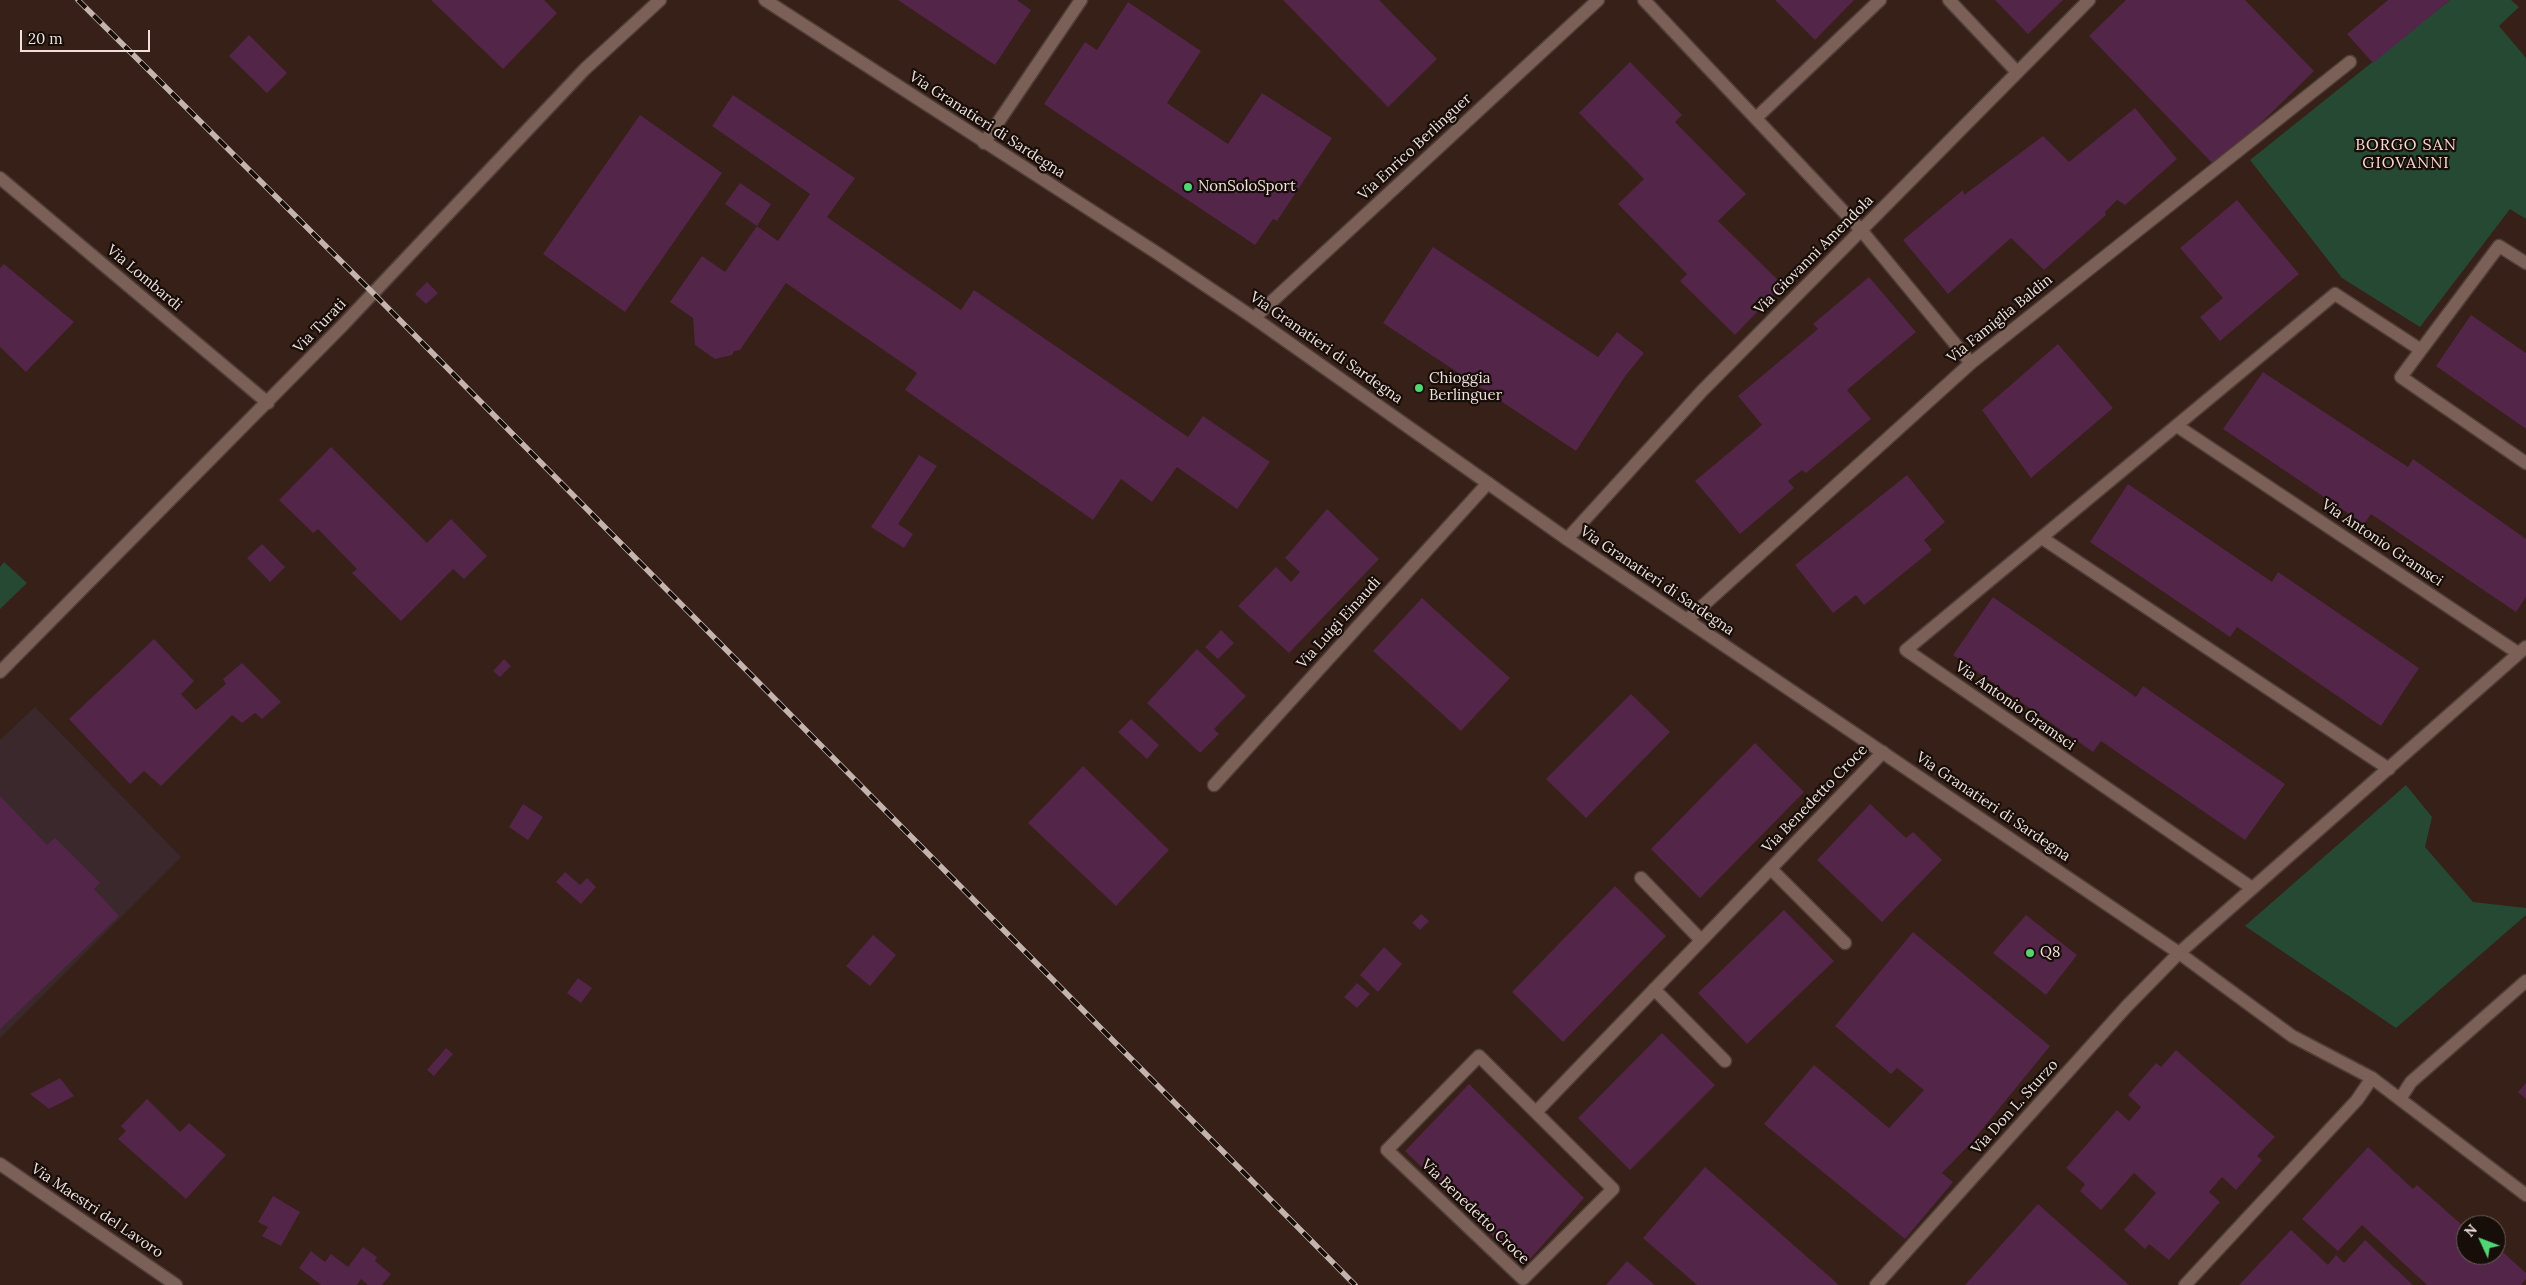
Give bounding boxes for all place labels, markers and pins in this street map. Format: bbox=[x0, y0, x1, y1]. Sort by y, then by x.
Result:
place label: NonSoloSport bbox=[1198, 178, 1296, 196]
marker: NonSoloSport bbox=[1182, 181, 1194, 193]
place label: Chioggia Berlinguer bbox=[1429, 370, 1502, 405]
marker: Chioggia Berlinguer bbox=[1413, 382, 1425, 394]
place label: Q8 bbox=[2040, 944, 2060, 962]
marker: Q8 bbox=[2024, 947, 2036, 959]

